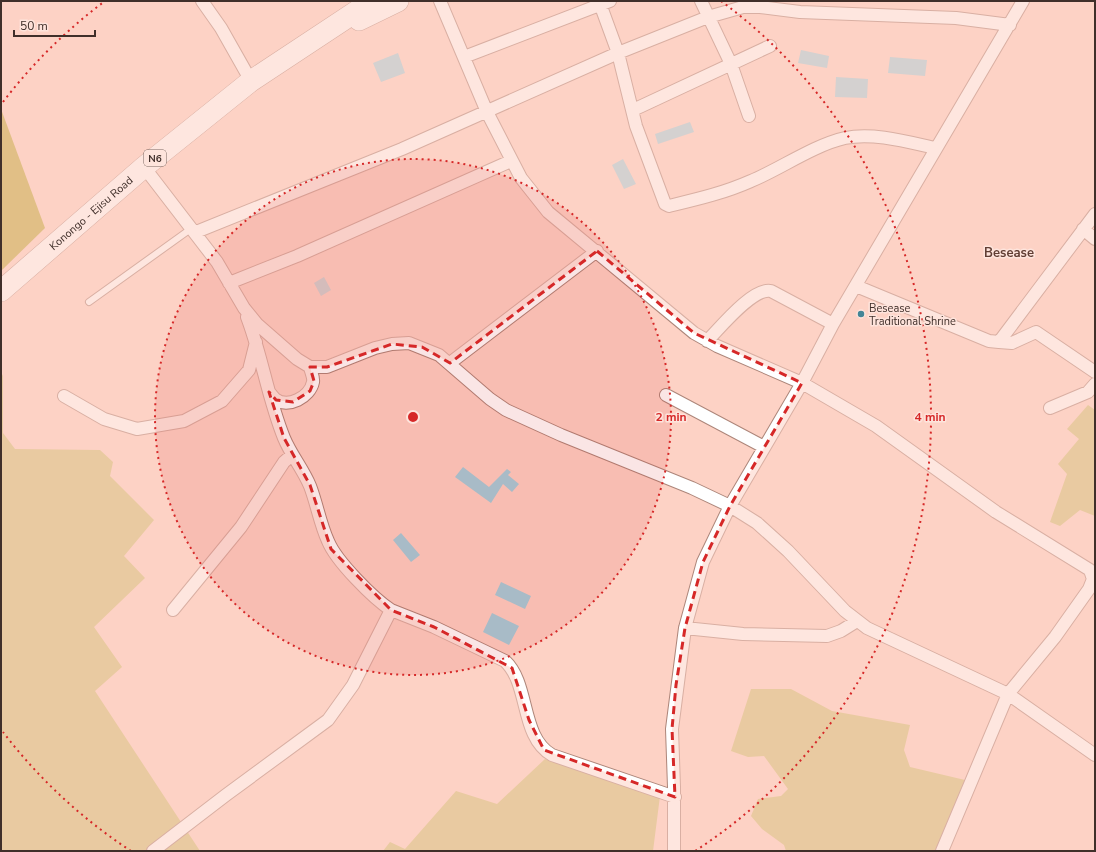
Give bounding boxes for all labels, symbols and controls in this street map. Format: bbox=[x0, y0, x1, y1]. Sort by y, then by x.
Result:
scale bar bbox=[14, 12, 95, 38]
text: 50 m bbox=[20, 18, 48, 34]
road number: N6 bbox=[144, 150, 166, 166]
street label: Konongo - Ejisu Road bbox=[46, 173, 136, 254]
district label: Besease bbox=[984, 244, 1034, 262]
place label: Besease Traditional Shrine bbox=[869, 301, 956, 329]
marker: Besease Traditional Shrine bbox=[856, 309, 866, 319]
text: 2 min bbox=[655, 409, 687, 425]
text: 4 min bbox=[914, 409, 946, 425]
centre of rings bbox=[406, 410, 420, 424]

